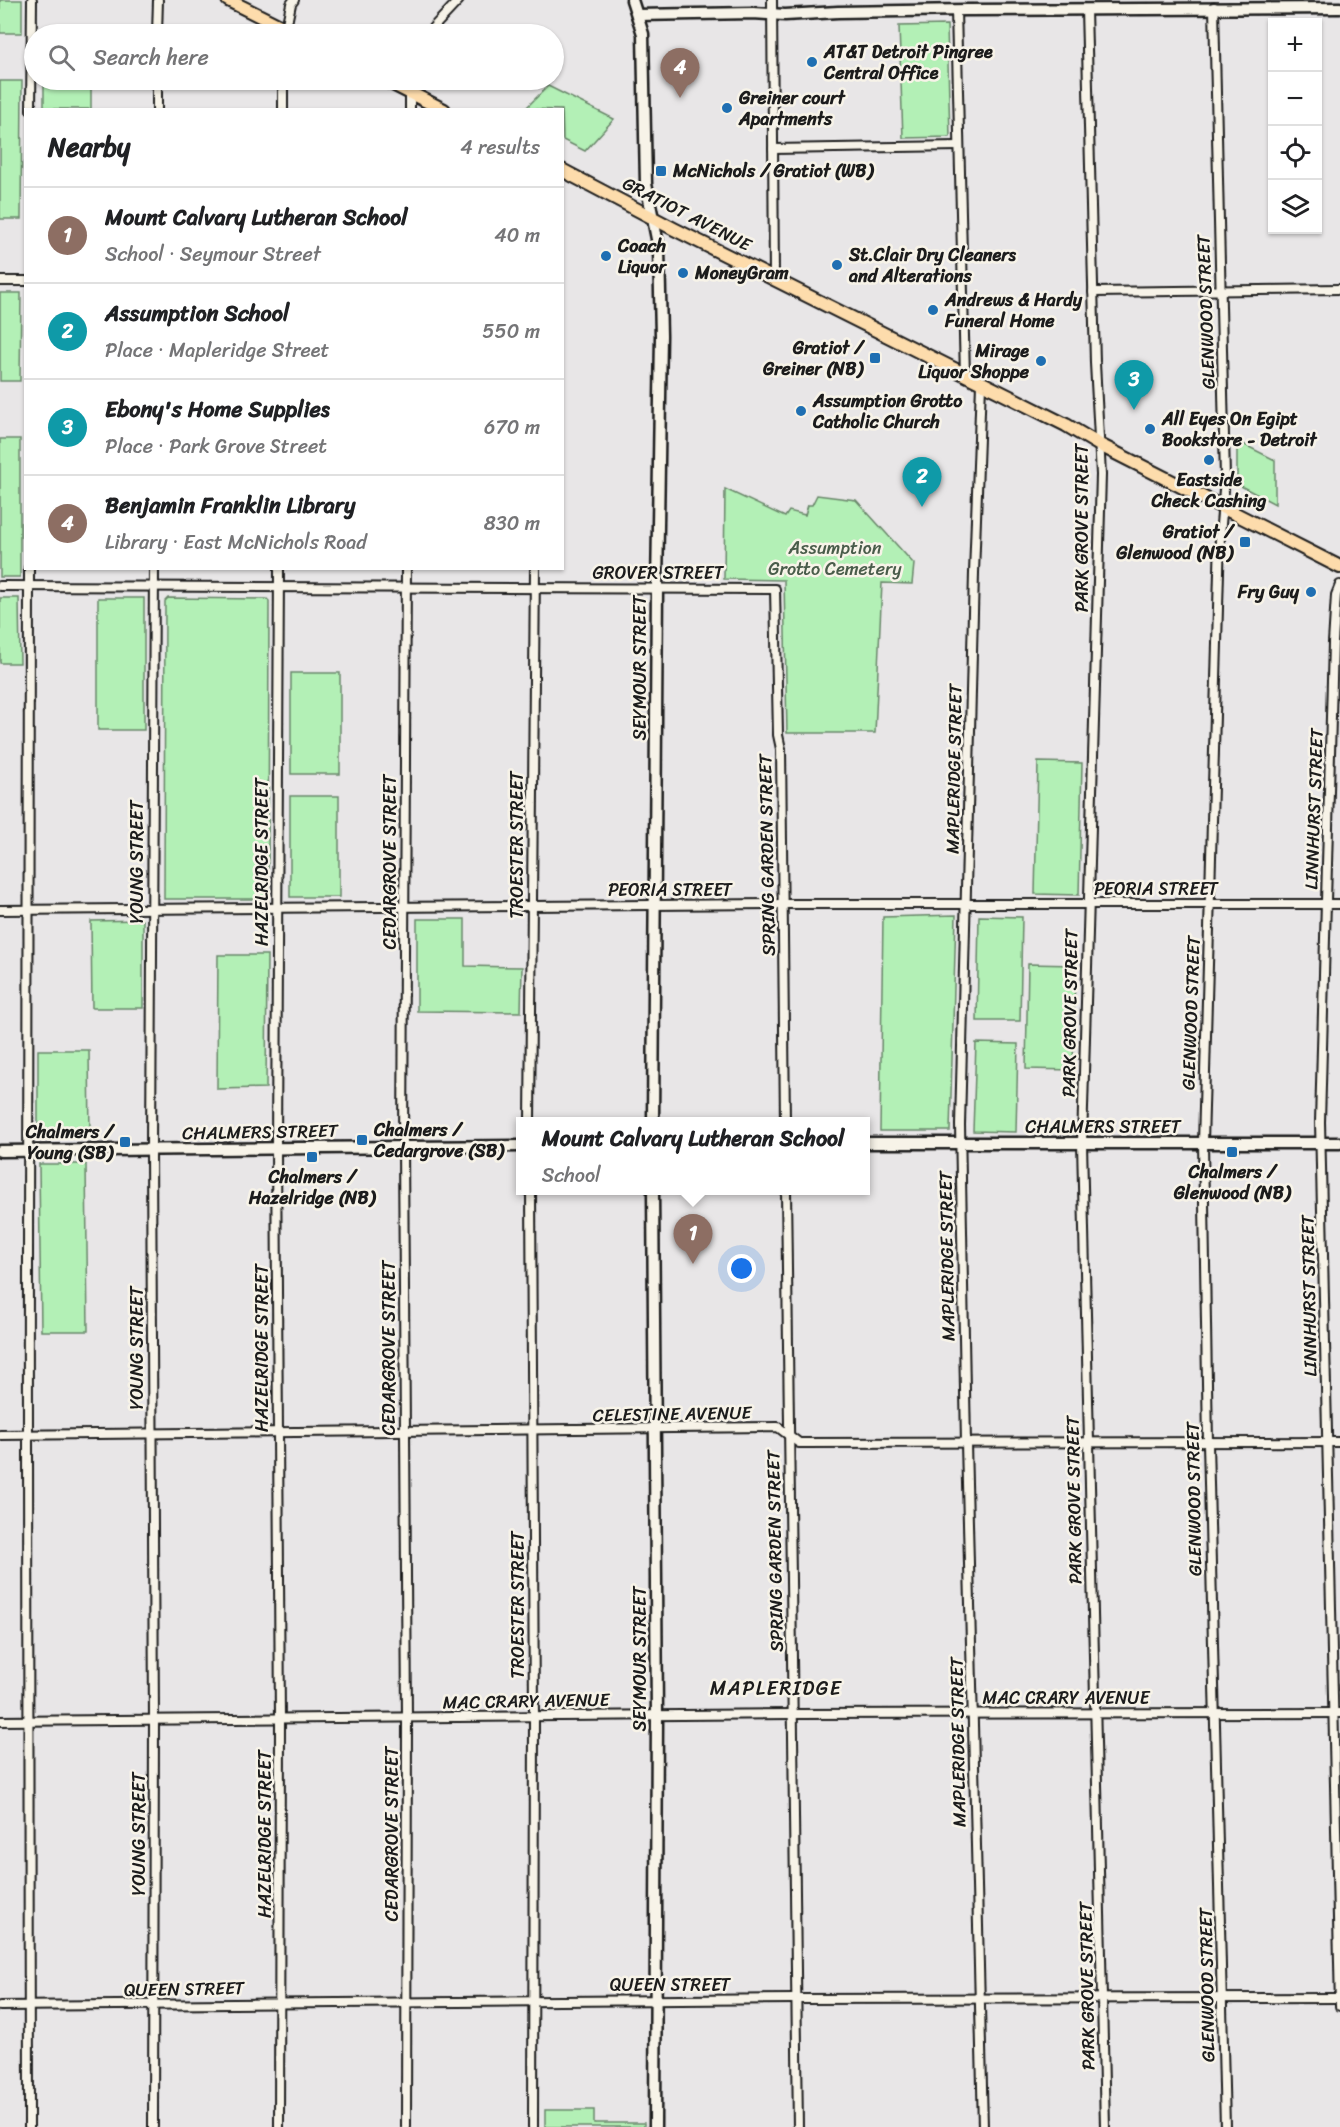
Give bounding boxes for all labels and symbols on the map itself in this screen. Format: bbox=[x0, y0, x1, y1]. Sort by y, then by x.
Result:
place label: AT&T Detroit Pingree Central Office bbox=[823, 36, 993, 89]
pin: 4 bbox=[660, 48, 700, 98]
marker: AT&T Detroit Pingree Central Office bbox=[805, 55, 819, 69]
place label: Greiner court Apartments bbox=[738, 82, 846, 135]
marker: Greiner court Apartments bbox=[720, 101, 734, 115]
place label: McNichols / Gratiot (WB) bbox=[672, 155, 875, 187]
marker: McNichols / Gratiot (WB) bbox=[654, 164, 668, 178]
street label: GRATIOT AVENUE bbox=[617, 168, 758, 261]
place label: Coach Liquor bbox=[617, 230, 668, 283]
street label: GLENWOOD STREET bbox=[1187, 233, 1225, 390]
place label: St.Clair Dry Cleaners and Alterations bbox=[848, 239, 1017, 292]
marker: Coach Liquor bbox=[599, 249, 613, 263]
place label: MoneyGram bbox=[694, 257, 789, 289]
marker: St.Clair Dry Cleaners and Alterations bbox=[830, 258, 844, 272]
marker: MoneyGram bbox=[676, 266, 690, 280]
place label: Andrews & Hardy Funeral Home bbox=[944, 284, 1083, 337]
marker: Andrews & Hardy Funeral Home bbox=[926, 303, 940, 317]
place label: Gratiot / Greiner (NB) bbox=[762, 332, 866, 385]
place label: Mirage Liquor Shoppe bbox=[918, 335, 1030, 388]
marker: Gratiot / Greiner (NB) bbox=[868, 351, 882, 365]
marker: Mirage Liquor Shoppe bbox=[1034, 354, 1048, 368]
pin: 3 bbox=[1114, 360, 1154, 410]
place label: Assumption Grotto Catholic Church bbox=[812, 385, 963, 438]
place label: All Eyes On Egipt Bookstore - Detroit bbox=[1161, 403, 1318, 456]
marker: Assumption Grotto Catholic Church bbox=[794, 404, 808, 418]
marker: All Eyes On Egipt Bookstore - Detroit bbox=[1143, 422, 1157, 436]
street label: PARK GROVE STREET bbox=[1066, 443, 1098, 612]
marker: Eastside Check Cashing bbox=[1202, 453, 1216, 467]
pin: 2 bbox=[902, 458, 942, 507]
place label: Eastside Check Cashing bbox=[1151, 464, 1266, 517]
place label: Gratiot / Glenwood (NB) bbox=[1115, 516, 1236, 569]
park label: Assumption Grotto Cemetery bbox=[768, 532, 902, 585]
marker: Gratiot / Glenwood (NB) bbox=[1238, 535, 1252, 549]
street label: GROVER STREET bbox=[593, 557, 725, 589]
place label: Fry Guy bbox=[1237, 576, 1300, 608]
marker: Fry Guy bbox=[1304, 585, 1318, 599]
street label: SEYMOUR STREET bbox=[624, 594, 656, 741]
street label: MAPLERIDGE STREET bbox=[937, 683, 971, 854]
street label: LINNHURST STREET bbox=[1295, 726, 1333, 890]
street label: SPRING GARDEN STREET bbox=[749, 753, 785, 956]
street label: TROESTER STREET bbox=[501, 770, 533, 919]
street label: CEDARGROVE STREET bbox=[374, 773, 406, 950]
street label: HAZELRIDGE STREET bbox=[246, 777, 278, 946]
street label: YOUNG STREET bbox=[121, 799, 153, 924]
street label: PEORIA STREET bbox=[1094, 873, 1219, 905]
street label: PEORIA STREET bbox=[608, 874, 733, 906]
street label: PARK GROVE STREET bbox=[1053, 928, 1087, 1097]
street label: GLENWOOD STREET bbox=[1172, 934, 1210, 1091]
street label: CHALMERS STREET bbox=[1025, 1111, 1182, 1143]
place label: Chalmers / Cedargrove (SB) bbox=[373, 1114, 505, 1167]
street label: CHALMERS STREET bbox=[182, 1115, 339, 1149]
place label: Chalmers / Young (SB) bbox=[25, 1116, 116, 1169]
marker: Chalmers / Cedargrove (SB) bbox=[355, 1133, 369, 1147]
marker: Chalmers / Young (SB) bbox=[118, 1135, 132, 1149]
marker: Chalmers / Glenwood (NB) bbox=[1225, 1145, 1239, 1159]
marker: Chalmers / Hazelridge (NB) bbox=[305, 1150, 319, 1164]
place label: Chalmers / Glenwood (NB) bbox=[1173, 1156, 1292, 1209]
place label: Chalmers / Hazelridge (NB) bbox=[248, 1161, 377, 1214]
street label: MAPLERIDGE STREET bbox=[930, 1170, 964, 1341]
pin: 1 bbox=[674, 1214, 712, 1264]
street label: LINNHURST STREET bbox=[1292, 1214, 1326, 1377]
your location bbox=[727, 1254, 756, 1283]
street label: CEDARGROVE STREET bbox=[373, 1259, 405, 1436]
street label: HAZELRIDGE STREET bbox=[246, 1263, 278, 1432]
street label: YOUNG STREET bbox=[121, 1285, 153, 1410]
street label: CELESTINE AVENUE bbox=[592, 1397, 753, 1431]
street label: PARK GROVE STREET bbox=[1057, 1415, 1091, 1584]
street label: GLENWOOD STREET bbox=[1177, 1421, 1211, 1576]
street label: SPRING GARDEN STREET bbox=[757, 1449, 793, 1652]
street label: TROESTER STREET bbox=[502, 1530, 534, 1679]
street label: SEYMOUR STREET bbox=[624, 1585, 656, 1732]
street label: MAPLERIDGE STREET bbox=[941, 1656, 975, 1827]
district label: MAPLERIDGE bbox=[710, 1671, 843, 1706]
street label: MAC CRARY AVENUE bbox=[983, 1682, 1150, 1714]
street label: MAC CRARY AVENUE bbox=[442, 1684, 611, 1718]
street label: CEDARGROVE STREET bbox=[376, 1745, 408, 1922]
street label: HAZELRIDGE STREET bbox=[249, 1749, 281, 1918]
street label: YOUNG STREET bbox=[123, 1771, 155, 1896]
street label: PARK GROVE STREET bbox=[1070, 1901, 1104, 2070]
street label: GLENWOOD STREET bbox=[1190, 1907, 1224, 2062]
street label: QUEEN STREET bbox=[610, 1969, 731, 2001]
street label: QUEEN STREET bbox=[124, 1972, 246, 2006]

